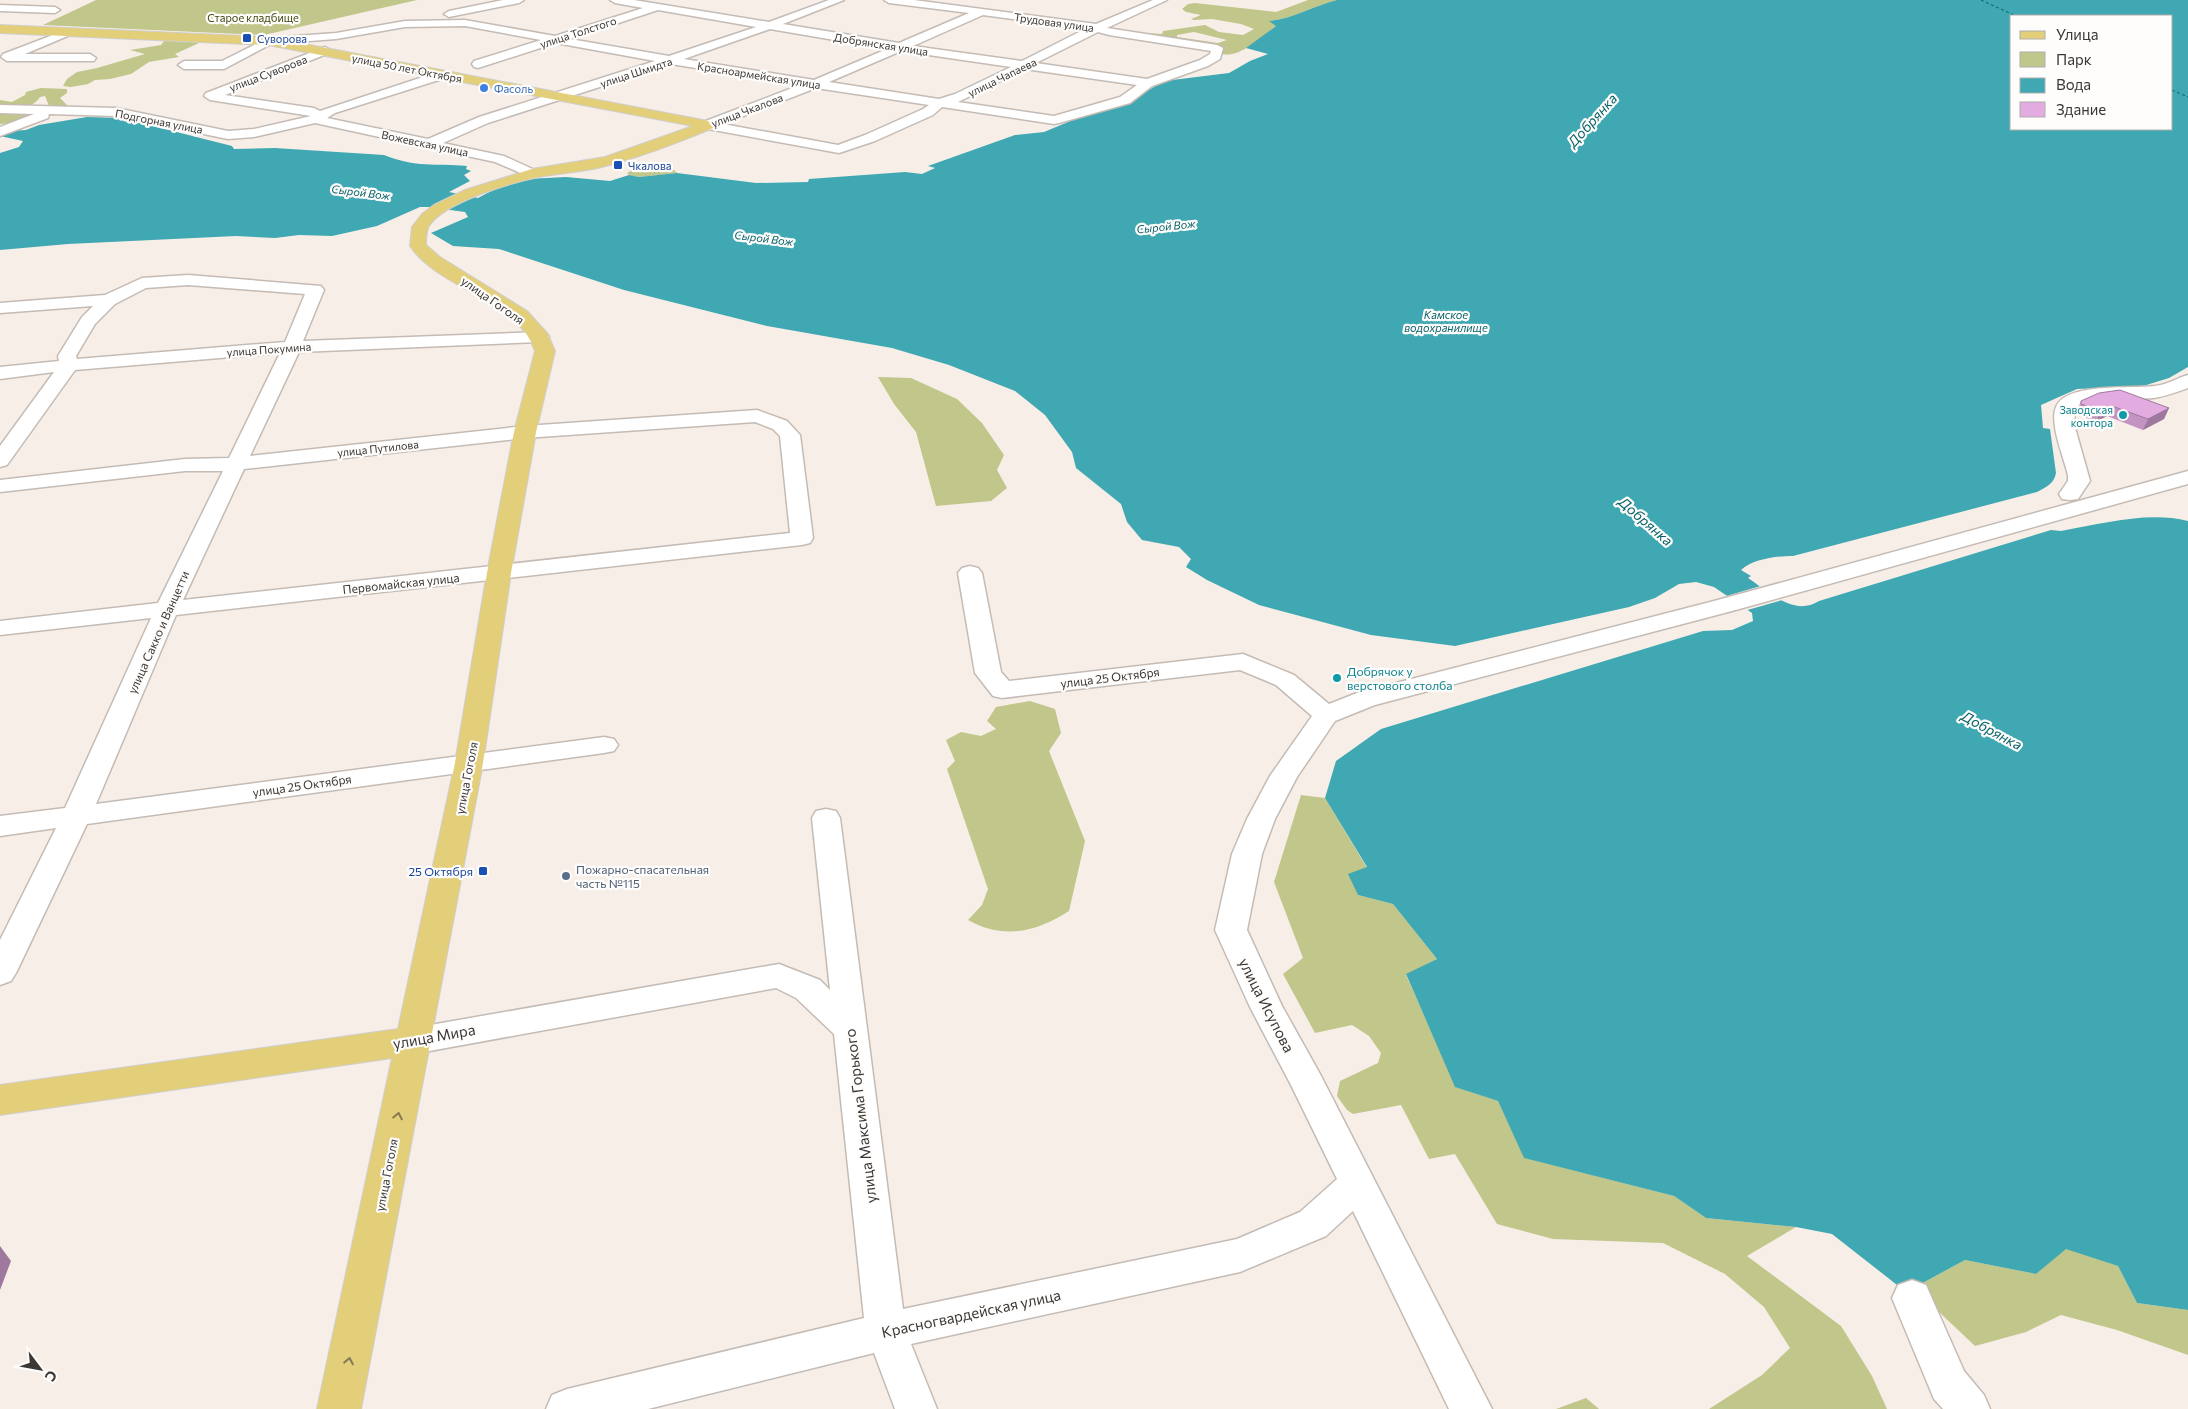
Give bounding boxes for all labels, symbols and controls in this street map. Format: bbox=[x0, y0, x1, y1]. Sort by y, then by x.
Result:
street label: Трудовая улица bbox=[1013, 10, 1095, 34]
park label: Старое кладбище bbox=[207, 11, 299, 24]
street label: улица Толстого bbox=[538, 13, 618, 50]
legend bbox=[2010, 15, 2173, 130]
text: Улица bbox=[2056, 25, 2098, 43]
street label: Добрянская улица bbox=[833, 30, 929, 58]
marker: Суворова bbox=[241, 32, 253, 44]
place label: Суворова bbox=[257, 32, 307, 45]
text: Парк bbox=[2056, 50, 2092, 68]
street label: улица 50 лет Октября bbox=[351, 51, 463, 85]
street label: улица Суворова bbox=[227, 52, 309, 94]
street label: улица Шмидта bbox=[598, 54, 674, 90]
street label: улица Чапаева bbox=[966, 55, 1038, 99]
street label: Красноармейская улица bbox=[696, 59, 822, 91]
text: Вода bbox=[2056, 75, 2091, 93]
marker: Фасоль bbox=[478, 82, 490, 94]
place label: Фасоль bbox=[494, 82, 533, 95]
street label: улица Чкалова bbox=[709, 90, 785, 130]
water label: Добрянка bbox=[1562, 90, 1620, 152]
text: Здание bbox=[2056, 100, 2106, 118]
street label: Подгорная улица bbox=[114, 106, 204, 136]
street label: Вожевская улица bbox=[380, 127, 470, 159]
marker: Чкалова bbox=[612, 159, 624, 171]
place label: Чкалова bbox=[628, 159, 671, 172]
water label: Сырой Вож bbox=[331, 182, 391, 202]
water label: Сырой Вож bbox=[1136, 216, 1196, 236]
water label: Сырой Вож bbox=[734, 228, 794, 248]
street label: улица Гоголя bbox=[459, 273, 527, 327]
water label: Камское водохранилище bbox=[1404, 308, 1488, 334]
street label: улица Покумина bbox=[226, 340, 312, 358]
place label: Заводская контора bbox=[2059, 403, 2113, 429]
marker: Заводская контора bbox=[2117, 409, 2129, 421]
street label: улица Путилова bbox=[337, 437, 419, 459]
water label: Добрянка bbox=[1614, 492, 1677, 549]
street label: улица Сакко и Ванцетти bbox=[125, 568, 191, 696]
street label: Первомайская улица bbox=[342, 570, 460, 596]
street label: улица 25 Октября bbox=[1060, 664, 1160, 690]
place label: Добрячок у верстового столба bbox=[1347, 664, 1453, 692]
marker: Добрячок у верстового столба bbox=[1331, 672, 1343, 684]
water label: Добрянка bbox=[1957, 706, 2025, 753]
street label: улица Гоголя bbox=[452, 741, 480, 815]
street label: улица 25 Октября bbox=[252, 771, 352, 799]
place label: Пожарно-спасательная часть №115 bbox=[576, 862, 709, 890]
place label: 25 Октября bbox=[408, 864, 473, 878]
marker: 25 Октября bbox=[477, 865, 489, 877]
marker: Пожарно-спасательная часть №115 bbox=[560, 870, 572, 882]
street label: улица Исупова bbox=[1235, 955, 1299, 1055]
street label: улица Мира bbox=[391, 1020, 477, 1052]
street label: улица Максима Горького bbox=[840, 1028, 880, 1204]
one-way arrow bbox=[392, 1112, 403, 1121]
street label: улица Гоголя bbox=[372, 1138, 400, 1212]
street label: Красногвардейская улица bbox=[880, 1285, 1062, 1341]
north arrow bbox=[15, 1344, 65, 1394]
one-way arrow bbox=[343, 1357, 353, 1366]
text: С bbox=[42, 1368, 61, 1385]

